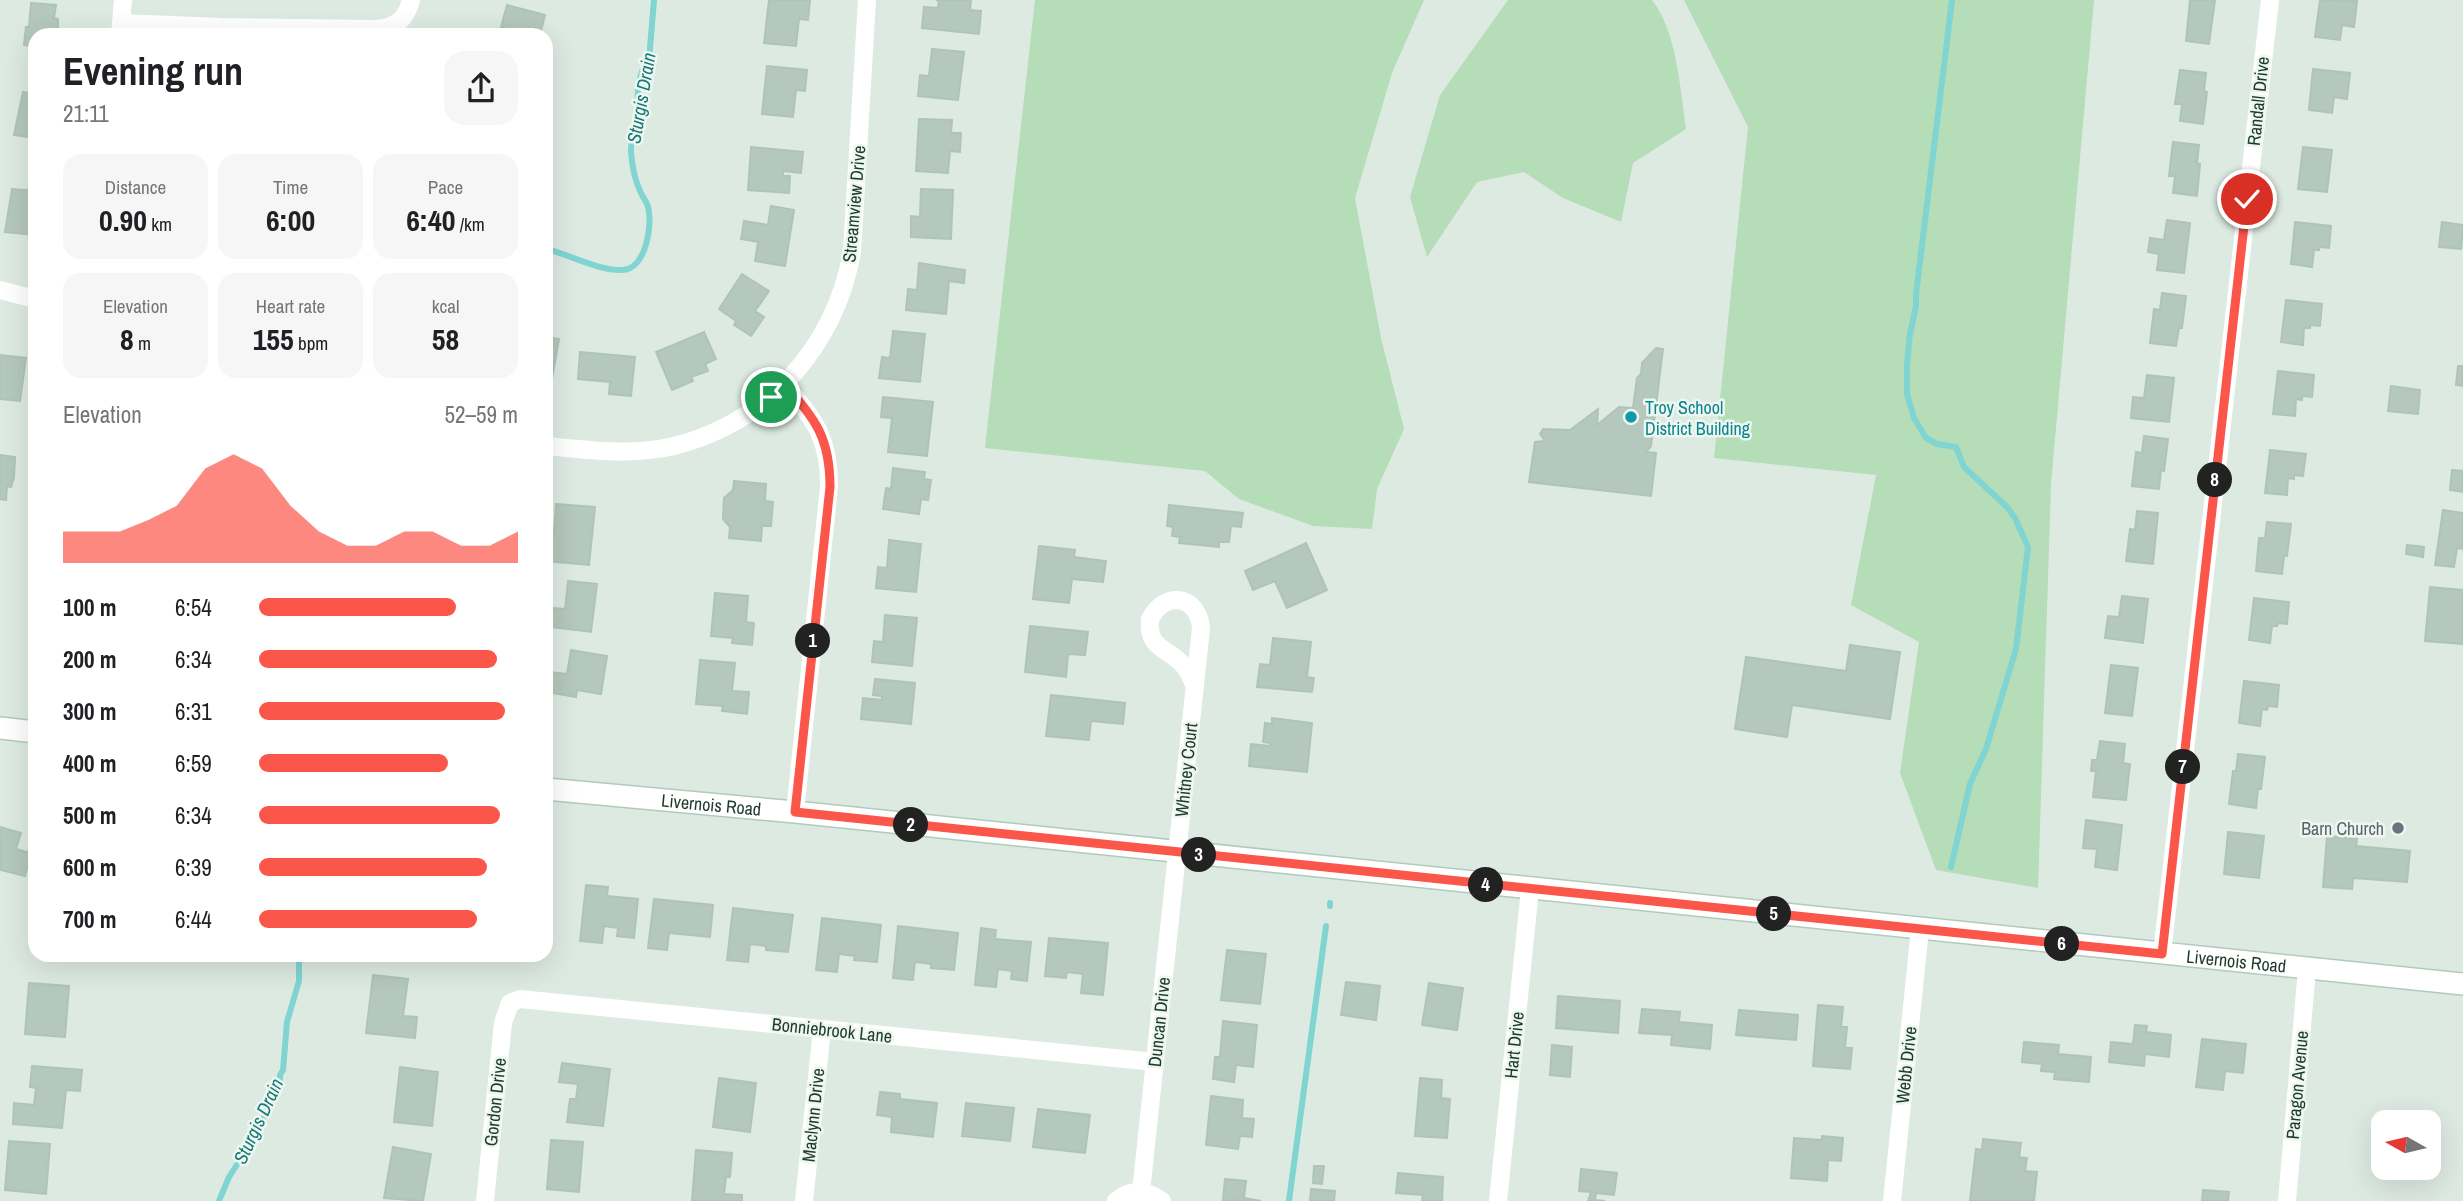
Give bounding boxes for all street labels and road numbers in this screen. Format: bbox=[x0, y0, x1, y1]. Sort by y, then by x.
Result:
street label: Randall Drive bbox=[2241, 55, 2275, 147]
street label: Streamview Drive bbox=[836, 144, 872, 264]
street label: Whitney Court bbox=[1169, 722, 1203, 818]
street label: Livernois Road bbox=[660, 787, 762, 821]
street label: Livernois Road bbox=[2185, 943, 2287, 978]
street label: Duncan Drive bbox=[1142, 976, 1176, 1068]
street label: Hart Drive bbox=[1498, 1010, 1530, 1080]
street label: Bonniebrook Lane bbox=[771, 1011, 893, 1049]
street label: Webb Drive bbox=[1890, 1025, 1922, 1105]
street label: Paragon Avenue bbox=[2280, 1030, 2314, 1140]
street label: Gordon Drive bbox=[478, 1057, 512, 1147]
street label: Maclynn Drive bbox=[796, 1067, 830, 1163]

